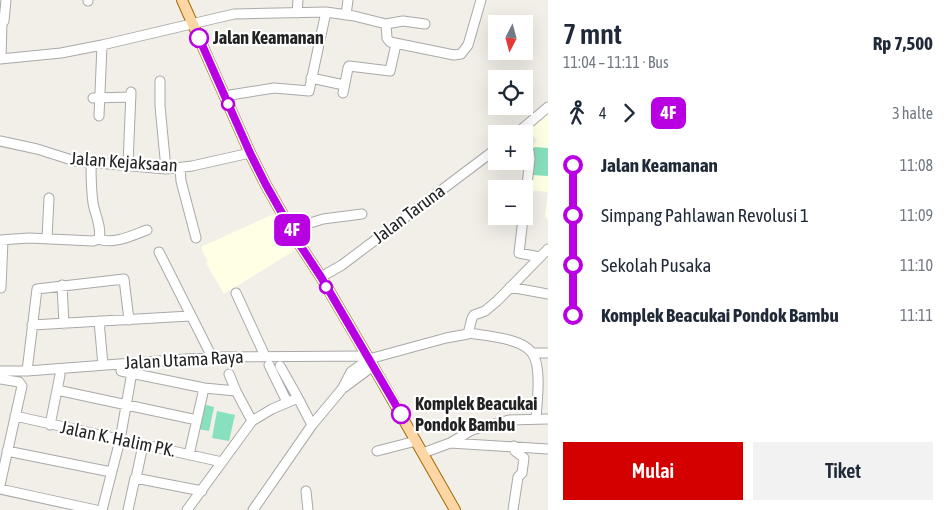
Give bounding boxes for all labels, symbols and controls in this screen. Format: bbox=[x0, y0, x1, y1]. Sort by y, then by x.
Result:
north arrow bbox=[488, 15, 532, 60]
map controls bbox=[488, 15, 533, 225]
text: 7 mnt bbox=[563, 18, 622, 50]
place label: Jalan Keamanan bbox=[212, 27, 324, 48]
marker: Jalan Keamanan bbox=[189, 28, 209, 48]
text: Rp 7,500 bbox=[873, 32, 933, 54]
text: 11:04 – 11:11 · Bus bbox=[563, 53, 669, 71]
button: locate bbox=[488, 70, 533, 115]
unlabelled marker bbox=[221, 97, 235, 111]
icon: walk bbox=[563, 99, 591, 127]
icon: forward bbox=[615, 99, 643, 127]
text: 4F bbox=[661, 102, 676, 123]
text: 4 bbox=[599, 104, 607, 122]
text: 3 halte bbox=[892, 104, 933, 122]
button: + bbox=[488, 125, 533, 170]
street label: Jalan Kejaksaan bbox=[70, 147, 178, 176]
text: Jalan Keamanan bbox=[601, 154, 718, 176]
text: 11:08 bbox=[900, 156, 933, 174]
street label: Jalan Taruna bbox=[369, 180, 449, 247]
button: − bbox=[488, 180, 533, 225]
text: Simpang Pahlawan Revolusi 1 bbox=[601, 204, 809, 226]
text: 11:09 bbox=[900, 206, 933, 224]
line badge: 4F bbox=[270, 214, 314, 246]
text: 4F bbox=[284, 219, 300, 240]
text: Sekolah Pusaka bbox=[601, 254, 711, 276]
text: 11:10 bbox=[900, 256, 933, 274]
unlabelled marker bbox=[319, 280, 333, 294]
text: Komplek Beacukai Pondok Bambu bbox=[601, 304, 839, 326]
text: 11:11 bbox=[900, 306, 933, 324]
street label: Jalan Utama Raya bbox=[124, 346, 244, 373]
place label: Komplek Beacukai Pondok Bambu bbox=[415, 393, 537, 435]
marker: Komplek Beacukai Pondok Bambu bbox=[391, 404, 411, 424]
street label: Jalan K. Halim PK. bbox=[59, 416, 177, 461]
button: Mulai bbox=[563, 442, 743, 500]
button: Tiket bbox=[753, 442, 933, 500]

